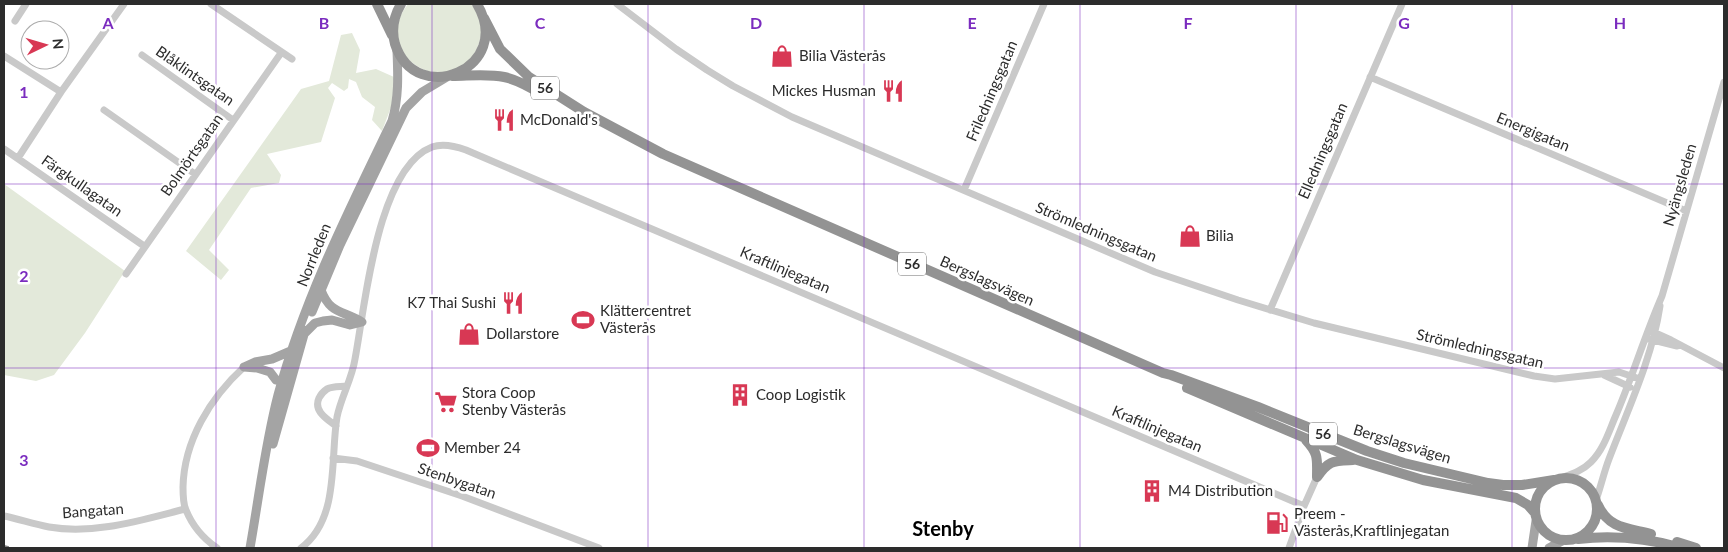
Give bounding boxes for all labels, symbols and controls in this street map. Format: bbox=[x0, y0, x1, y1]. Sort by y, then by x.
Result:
text: A bbox=[101, 13, 114, 32]
text: B bbox=[319, 13, 329, 32]
text: C bbox=[535, 13, 546, 32]
text: D bbox=[750, 13, 762, 32]
text: E bbox=[967, 13, 977, 32]
text: F bbox=[1183, 13, 1193, 32]
text: G bbox=[1398, 13, 1410, 32]
text: H bbox=[1614, 13, 1626, 32]
north arrow bbox=[20, 20, 70, 70]
text: N bbox=[50, 38, 67, 50]
street label: Friledningsgatan bbox=[962, 38, 1020, 144]
street label: Blåklintsgatan bbox=[153, 41, 238, 109]
shop icon: Bilia Västerås bbox=[769, 43, 795, 69]
place label: Bilia Västerås bbox=[799, 46, 886, 64]
road number: 56 bbox=[531, 76, 559, 100]
restaurant icon: Mickes Husman bbox=[880, 78, 906, 104]
place label: Mickes Husman bbox=[772, 81, 876, 99]
text: 1 bbox=[19, 82, 29, 101]
street label: Elledningsgatan bbox=[1294, 100, 1350, 202]
restaurant icon: McDonald's bbox=[491, 107, 517, 133]
street label: Energigatan bbox=[1494, 108, 1573, 155]
street label: Bolmörtsgatan bbox=[156, 110, 226, 199]
place label: McDonald's bbox=[520, 110, 598, 128]
street label: Nyängsleden bbox=[1659, 141, 1699, 228]
street label: Färgkullagatan bbox=[39, 151, 127, 220]
street label: Strömledningsgatan bbox=[1033, 197, 1160, 265]
street label: Norrleden bbox=[292, 220, 334, 289]
shop icon: Bilia bbox=[1177, 223, 1203, 249]
place label: Bilia bbox=[1206, 226, 1234, 244]
street label: Kraftlinjegatan bbox=[738, 242, 833, 296]
street label: Bergslagsvägen bbox=[937, 251, 1037, 309]
road number: 56 bbox=[898, 252, 926, 276]
text: 2 bbox=[19, 266, 29, 285]
restaurant icon: K7 Thai Sushi bbox=[500, 290, 526, 316]
place label: K7 Thai Sushi bbox=[407, 293, 496, 311]
place label: Klättercentret Västerås bbox=[600, 301, 692, 336]
sports icon: Klättercentret Västerås bbox=[570, 307, 596, 333]
shop icon: Dollarstore bbox=[456, 321, 482, 347]
place label: Dollarstore bbox=[486, 324, 559, 342]
street label: Strömledningsgatan bbox=[1415, 325, 1546, 371]
building icon: Coop Logistik bbox=[727, 382, 753, 408]
place label: Stora Coop Stenby Västerås bbox=[462, 383, 566, 418]
place label: Coop Logistik bbox=[756, 385, 846, 403]
supermarket icon: Stora Coop Stenby Västerås bbox=[433, 389, 459, 415]
street label: Kraftlinjegatan bbox=[1110, 401, 1205, 455]
street label: Bergslagsvägen bbox=[1351, 420, 1453, 466]
road number: 56 bbox=[1309, 422, 1337, 446]
sports icon: Member 24 bbox=[415, 435, 441, 461]
place label: Member 24 bbox=[444, 438, 521, 456]
text: 3 bbox=[19, 450, 29, 469]
street label: Stenbygatan bbox=[416, 458, 499, 502]
building icon: M4 Distribution bbox=[1139, 478, 1165, 504]
place label: M4 Distribution bbox=[1168, 481, 1273, 499]
street label: Bangatan bbox=[61, 499, 124, 521]
place label: Preem - Västerås,Kraftlinjegatan bbox=[1294, 504, 1449, 539]
fuel station icon: Preem - Västerås,Kraftlinjegatan bbox=[1264, 510, 1290, 536]
district label: Stenby bbox=[912, 516, 974, 540]

